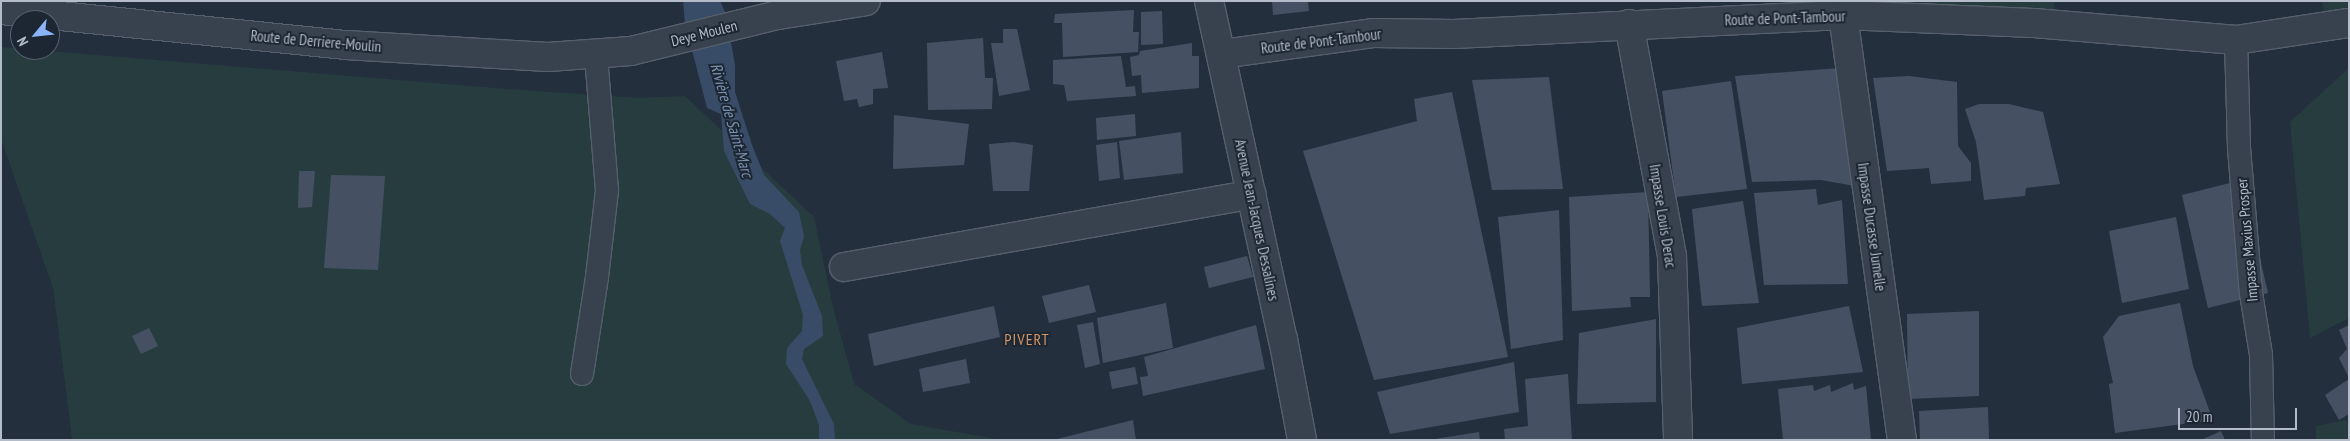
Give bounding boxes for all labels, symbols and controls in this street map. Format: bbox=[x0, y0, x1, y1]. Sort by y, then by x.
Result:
street label: Route de Pont-Tambour bbox=[1724, 7, 1846, 29]
north arrow bbox=[10, 10, 60, 60]
street label: Deye Moulen bbox=[669, 16, 739, 50]
street label: Route de Pont-Tambour bbox=[1260, 25, 1382, 57]
street label: Route de Derriere-Moulin bbox=[250, 26, 382, 56]
text: N bbox=[13, 34, 32, 49]
water label: Rivière de Saint-Marc bbox=[707, 61, 757, 179]
street label: Avenue Jean-Jacques Dessalines bbox=[1231, 138, 1283, 302]
street label: Impasse Ducasse Jumelle bbox=[1854, 161, 1890, 293]
street label: Impasse Louis Derac bbox=[1646, 163, 1680, 269]
street label: Impasse Maxius Prosper bbox=[2233, 178, 2261, 302]
district label: PIVERT bbox=[1004, 329, 1050, 349]
scale bar bbox=[2180, 398, 2299, 430]
text: 20 m bbox=[2186, 407, 2212, 426]

